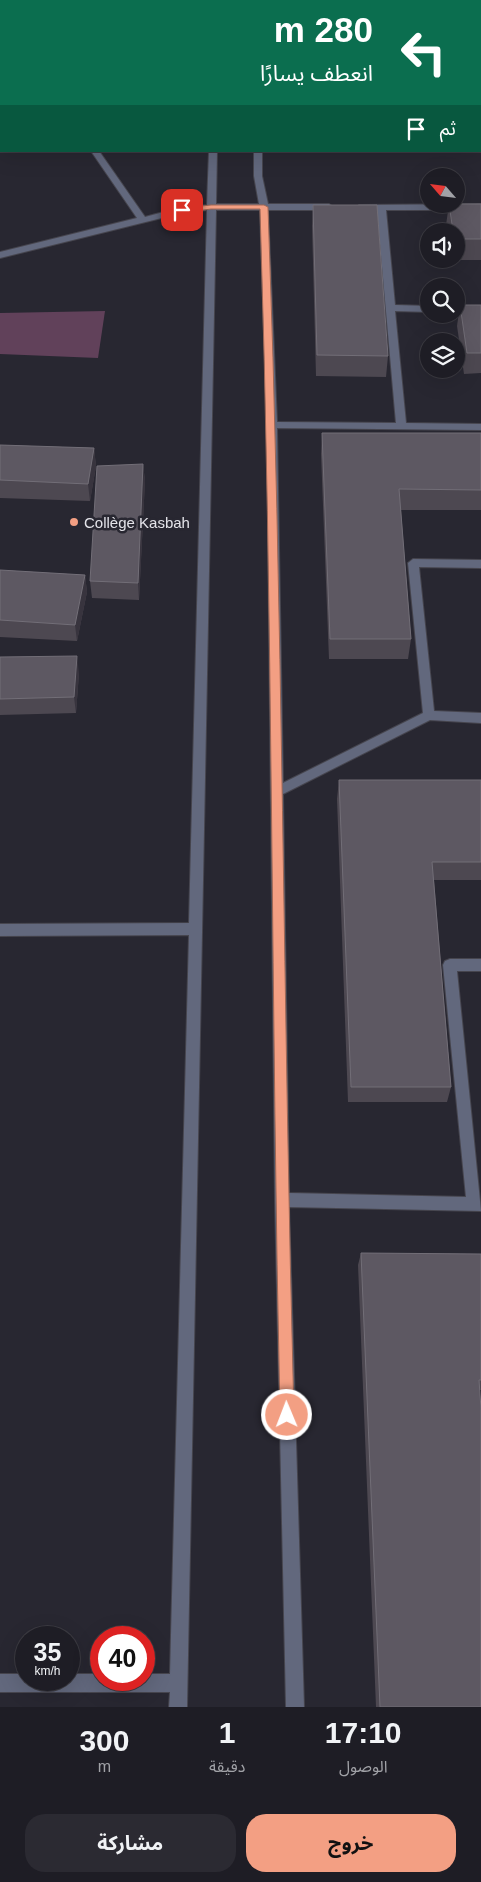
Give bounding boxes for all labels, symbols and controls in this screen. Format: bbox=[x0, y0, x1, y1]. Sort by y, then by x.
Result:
text: 280 m bbox=[274, 10, 373, 49]
icon: left bbox=[391, 20, 456, 85]
text: انعطف يسارًا bbox=[260, 61, 373, 86]
icon: arrive bbox=[402, 115, 430, 143]
text: ثم bbox=[440, 118, 456, 139]
north arrow bbox=[420, 168, 465, 212]
map controls bbox=[420, 168, 465, 378]
pin bbox=[161, 189, 203, 231]
icon: arrive bbox=[168, 196, 196, 224]
button: sound bbox=[420, 223, 465, 268]
button: search bbox=[420, 278, 465, 323]
button: layers bbox=[420, 333, 465, 378]
place label: Collège Kasbah bbox=[84, 514, 190, 531]
marker: Collège Kasbah bbox=[68, 516, 80, 528]
position arrow bbox=[260, 1388, 312, 1440]
speed limit sign: 40 bbox=[90, 1626, 155, 1691]
text: 35 bbox=[34, 1638, 61, 1666]
text: km/h bbox=[34, 1664, 61, 1678]
text: 1 bbox=[219, 1716, 236, 1749]
text: 17:10 bbox=[325, 1716, 402, 1749]
text: 300 bbox=[79, 1724, 130, 1757]
text: m bbox=[98, 1758, 111, 1775]
text: دقيقة bbox=[209, 1758, 245, 1775]
text: الوصول bbox=[339, 1758, 388, 1775]
button: مشاركة bbox=[25, 1814, 236, 1872]
button: خروج bbox=[246, 1814, 456, 1872]

